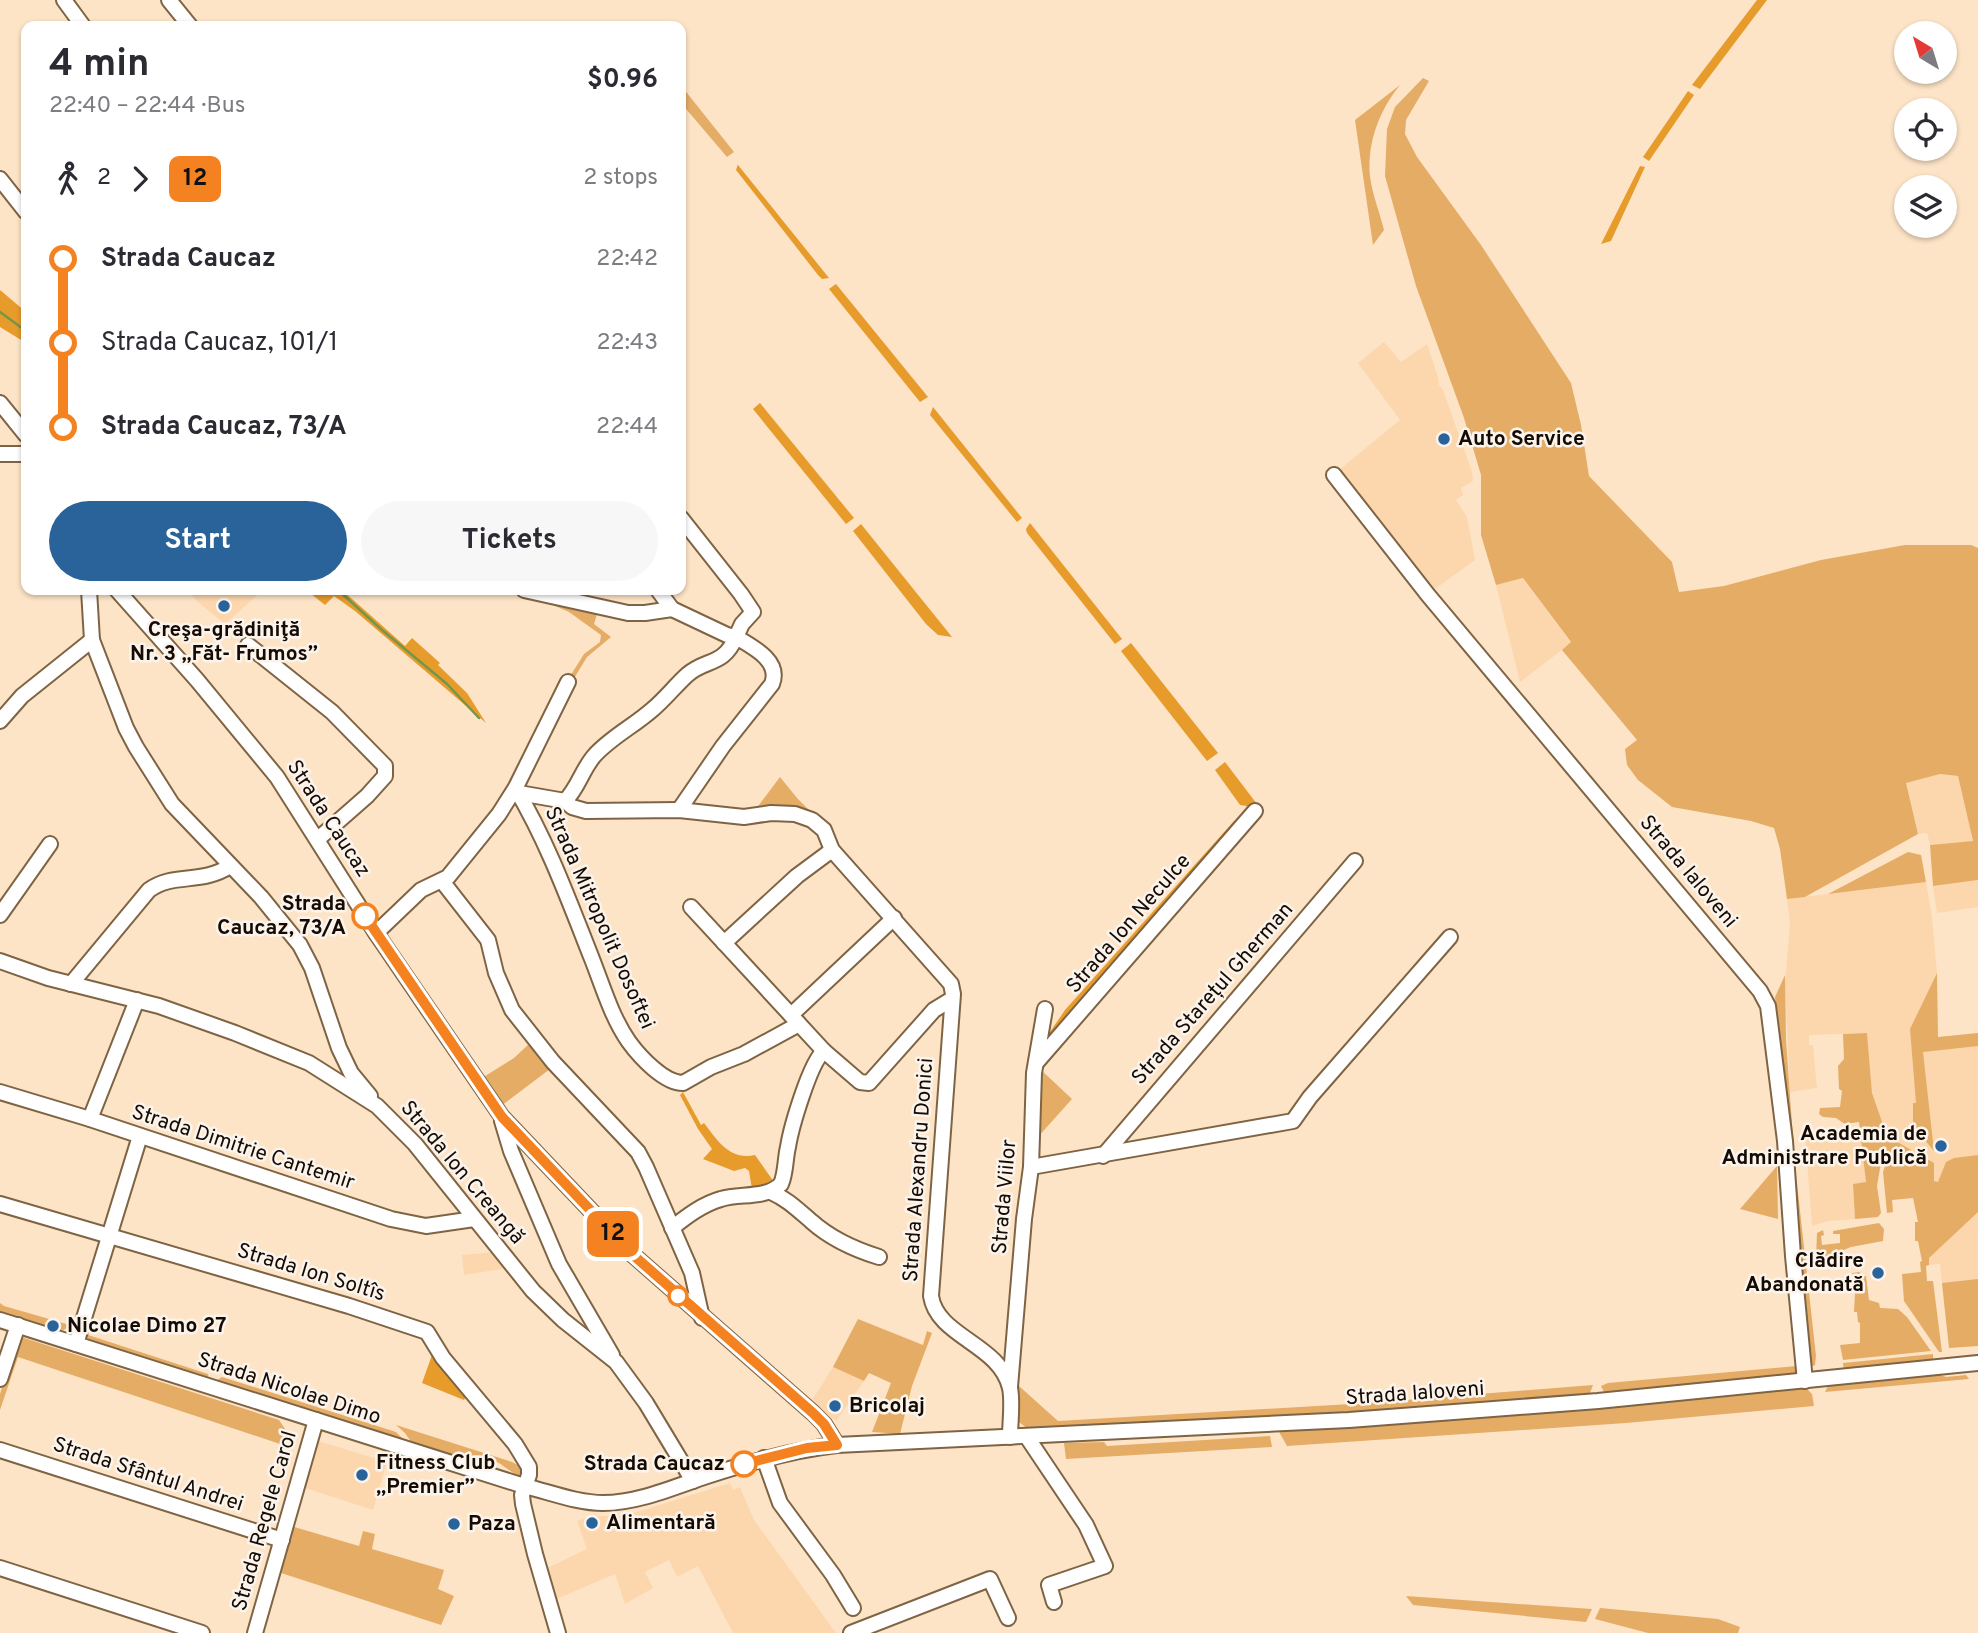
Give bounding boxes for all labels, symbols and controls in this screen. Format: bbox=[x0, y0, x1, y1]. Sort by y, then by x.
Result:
north arrow bbox=[1894, 21, 1956, 84]
map controls bbox=[1894, 21, 1957, 238]
text: 4 min bbox=[49, 41, 149, 90]
text: $0.96 bbox=[587, 64, 658, 97]
text: 22:40 – 22:44 · Bus bbox=[49, 92, 245, 121]
button: locate bbox=[1894, 98, 1957, 161]
icon: walk bbox=[49, 160, 87, 198]
icon: forward bbox=[121, 160, 159, 198]
text: 2 bbox=[97, 164, 111, 193]
text: 12 bbox=[183, 164, 207, 194]
text: 2 stops bbox=[583, 164, 658, 193]
button: layers bbox=[1894, 175, 1957, 238]
text: Strada Caucaz bbox=[101, 243, 276, 276]
text: 22:42 bbox=[596, 245, 658, 274]
text: Strada Caucaz, 101/1 bbox=[101, 327, 338, 360]
text: 22:43 bbox=[597, 329, 658, 358]
text: Strada Caucaz, 73/A bbox=[101, 411, 347, 444]
text: 22:44 bbox=[596, 413, 658, 442]
place label: Auto Service bbox=[1458, 426, 1585, 453]
marker: Auto Service bbox=[1436, 431, 1452, 447]
button: Start bbox=[49, 501, 347, 581]
button: Tickets bbox=[361, 501, 658, 581]
marker: Creşa-grădiniţă Nr. 3 „Făt- Frumos” bbox=[216, 598, 232, 614]
place label: Creşa-grădiniţă Nr. 3 „Făt- Frumos” bbox=[130, 617, 318, 668]
street label: Strada Caucaz bbox=[280, 755, 376, 883]
street label: Strada Mitropolit Dosoftei bbox=[538, 802, 660, 1034]
street label: Strada Ialoveni bbox=[1633, 810, 1743, 934]
street label: Strada Ion Neculce bbox=[1061, 848, 1197, 1000]
place label: Strada Caucaz, 73/A bbox=[217, 891, 346, 942]
street label: Strada Starețul Gherman bbox=[1126, 897, 1300, 1091]
marker: Strada Caucaz, 73/A bbox=[352, 903, 378, 929]
street label: Strada Alexandru Donici bbox=[898, 1057, 940, 1283]
street label: Strada Ion Creangă bbox=[394, 1096, 530, 1250]
street label: Strada Dimitrie Cantemir bbox=[128, 1099, 358, 1197]
place label: Academia de Administrare Publică bbox=[1721, 1121, 1927, 1172]
street label: Strada Viilor bbox=[987, 1138, 1023, 1256]
marker: Academia de Administrare Publică bbox=[1933, 1138, 1949, 1154]
line badge: 12 bbox=[582, 1211, 644, 1257]
text: 12 bbox=[601, 1219, 625, 1249]
street label: Strada Ion Soltîs bbox=[234, 1238, 388, 1308]
place label: Clădire Abandonată bbox=[1745, 1248, 1864, 1299]
marker: Clădire Abandonată bbox=[1870, 1265, 1886, 1281]
unlabelled marker bbox=[668, 1286, 688, 1306]
place label: Nicolae Dimo 27 bbox=[67, 1313, 227, 1340]
marker: Nicolae Dimo 27 bbox=[45, 1318, 61, 1334]
street label: Strada Nicolae Dimo bbox=[194, 1347, 384, 1431]
street label: Strada Ialoveni bbox=[1345, 1376, 1485, 1412]
place label: Bricolaj bbox=[849, 1393, 925, 1420]
marker: Bricolaj bbox=[827, 1398, 843, 1414]
street label: Strada Regele Carol bbox=[226, 1428, 304, 1614]
street label: Strada Sfântul Andrei bbox=[49, 1431, 247, 1519]
place label: Fitness Club „Premier” bbox=[376, 1450, 495, 1501]
place label: Strada Caucaz bbox=[584, 1451, 725, 1478]
marker: Strada Caucaz bbox=[731, 1451, 757, 1477]
marker: Fitness Club „Premier” bbox=[354, 1467, 370, 1483]
place label: Alimentară bbox=[606, 1510, 716, 1537]
place label: Paza bbox=[468, 1511, 516, 1538]
marker: Alimentară bbox=[584, 1515, 600, 1531]
marker: Paza bbox=[446, 1516, 462, 1532]

